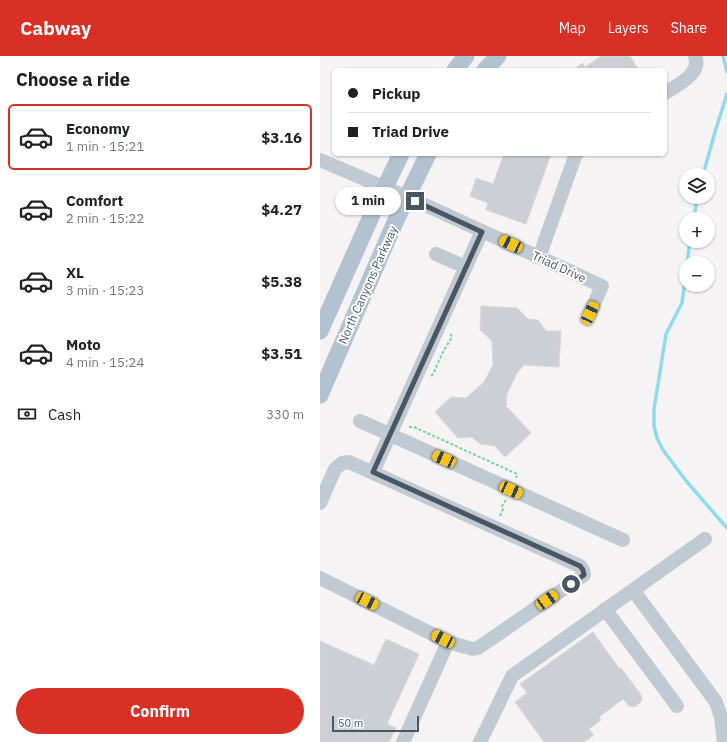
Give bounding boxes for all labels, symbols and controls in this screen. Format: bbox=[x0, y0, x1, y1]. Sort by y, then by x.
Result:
text: Cabway bbox=[20, 16, 91, 40]
text: Map bbox=[559, 19, 586, 37]
text: Layers bbox=[608, 19, 649, 37]
text: Share bbox=[671, 19, 707, 37]
text: Choose a ride bbox=[16, 68, 130, 91]
text: Pickup bbox=[372, 84, 420, 103]
icon: car bbox=[18, 119, 54, 155]
text: Economy bbox=[66, 119, 130, 138]
text: Triad Drive bbox=[372, 122, 449, 141]
text: $3.16 bbox=[261, 128, 302, 147]
text: 1 min · 15:21 bbox=[66, 138, 144, 155]
map controls bbox=[679, 168, 715, 292]
button: layers bbox=[679, 168, 715, 204]
callout: 1 min bbox=[335, 187, 401, 215]
icon: car bbox=[18, 191, 54, 227]
text: Comfort bbox=[66, 191, 123, 210]
text: 1 min bbox=[351, 192, 385, 209]
route end bbox=[406, 192, 424, 210]
text: $4.27 bbox=[261, 200, 302, 219]
text: 2 min · 15:22 bbox=[66, 210, 144, 227]
button: + bbox=[679, 212, 715, 248]
street label: North Canyons Parkway bbox=[335, 223, 400, 346]
car bbox=[498, 233, 524, 255]
street label: Triad Drive bbox=[530, 248, 589, 286]
button: − bbox=[679, 256, 715, 292]
icon: car bbox=[18, 263, 54, 299]
text: XL bbox=[66, 263, 84, 282]
text: $5.38 bbox=[261, 272, 302, 291]
text: 3 min · 15:23 bbox=[66, 282, 144, 299]
car bbox=[579, 300, 601, 326]
icon: car bbox=[18, 335, 54, 371]
text: Moto bbox=[66, 335, 101, 354]
text: $3.51 bbox=[261, 344, 302, 363]
text: 4 min · 15:24 bbox=[66, 354, 144, 371]
icon: cash bbox=[16, 403, 38, 425]
text: Cash bbox=[48, 405, 81, 424]
text: 330 m bbox=[266, 406, 304, 423]
car bbox=[431, 449, 457, 469]
car bbox=[498, 480, 524, 500]
route start bbox=[562, 575, 580, 593]
car bbox=[534, 588, 560, 612]
car bbox=[354, 590, 380, 612]
car bbox=[430, 628, 456, 650]
button: Confirm bbox=[16, 688, 304, 734]
scale bar bbox=[332, 714, 419, 733]
text: 50 m bbox=[338, 716, 363, 730]

